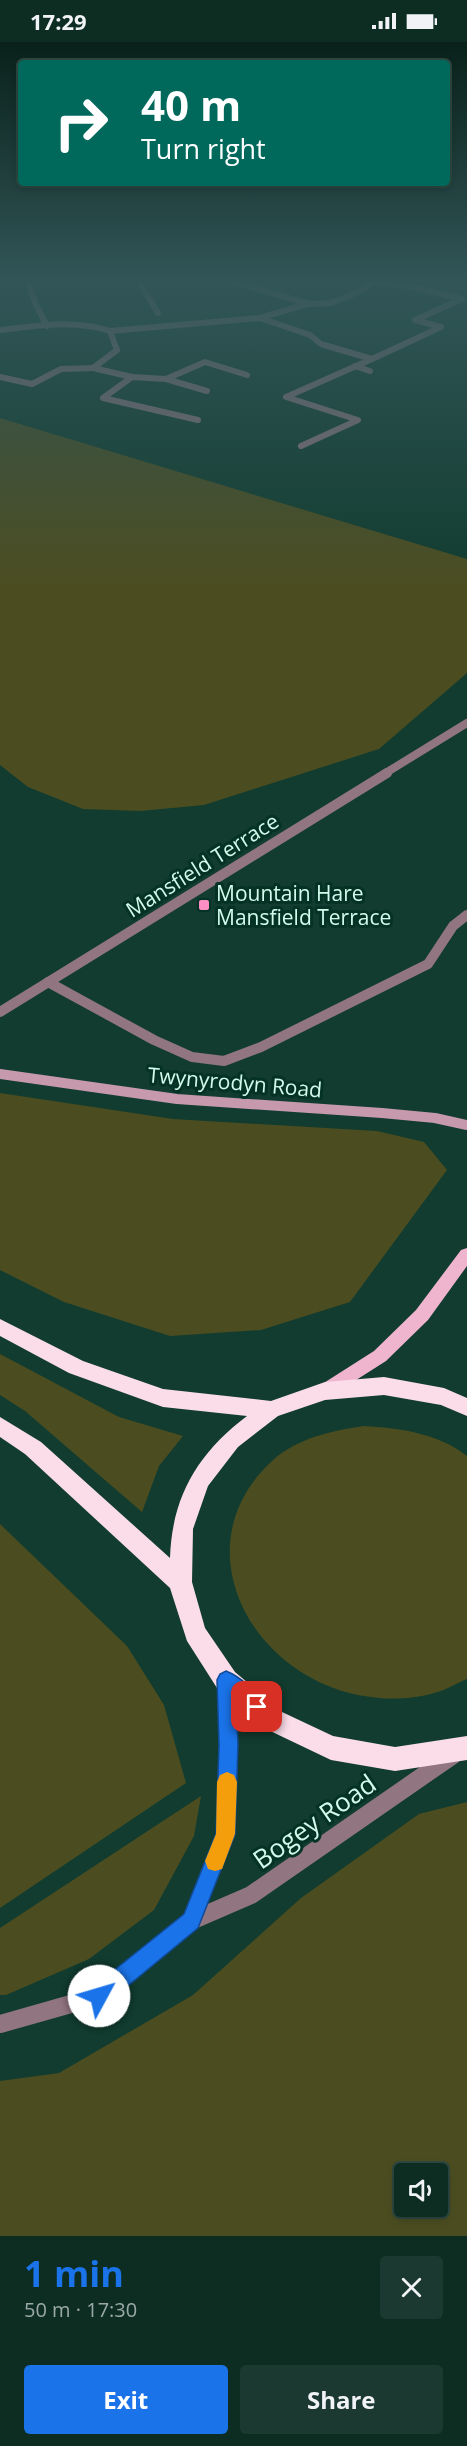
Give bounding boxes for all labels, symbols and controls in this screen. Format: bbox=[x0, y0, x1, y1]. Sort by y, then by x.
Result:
text: 17:29 bbox=[30, 6, 87, 36]
text: 40 m bbox=[141, 76, 241, 133]
icon: right bbox=[42, 84, 120, 162]
text: Turn right bbox=[141, 130, 266, 167]
street label: Mansfield Terrace bbox=[120, 807, 284, 923]
place label: Mountain Hare Mansfield Terrace bbox=[216, 879, 391, 931]
marker: Mountain Hare Mansfield Terrace bbox=[197, 898, 211, 912]
street label: Twynyrodyn Road bbox=[147, 1060, 323, 1104]
pin bbox=[231, 1681, 282, 1732]
icon: arrive bbox=[240, 1690, 273, 1723]
street label: Bogey Road bbox=[245, 1765, 383, 1877]
position arrow bbox=[67, 1964, 131, 2028]
map controls bbox=[394, 2163, 448, 2217]
button: sound bbox=[394, 2163, 448, 2217]
text: 1 min bbox=[24, 2249, 124, 2298]
button: close bbox=[380, 2256, 443, 2319]
text: 50 m · 17:30 bbox=[24, 2296, 137, 2323]
button: Exit bbox=[24, 2365, 228, 2434]
button: Share bbox=[240, 2365, 443, 2434]

